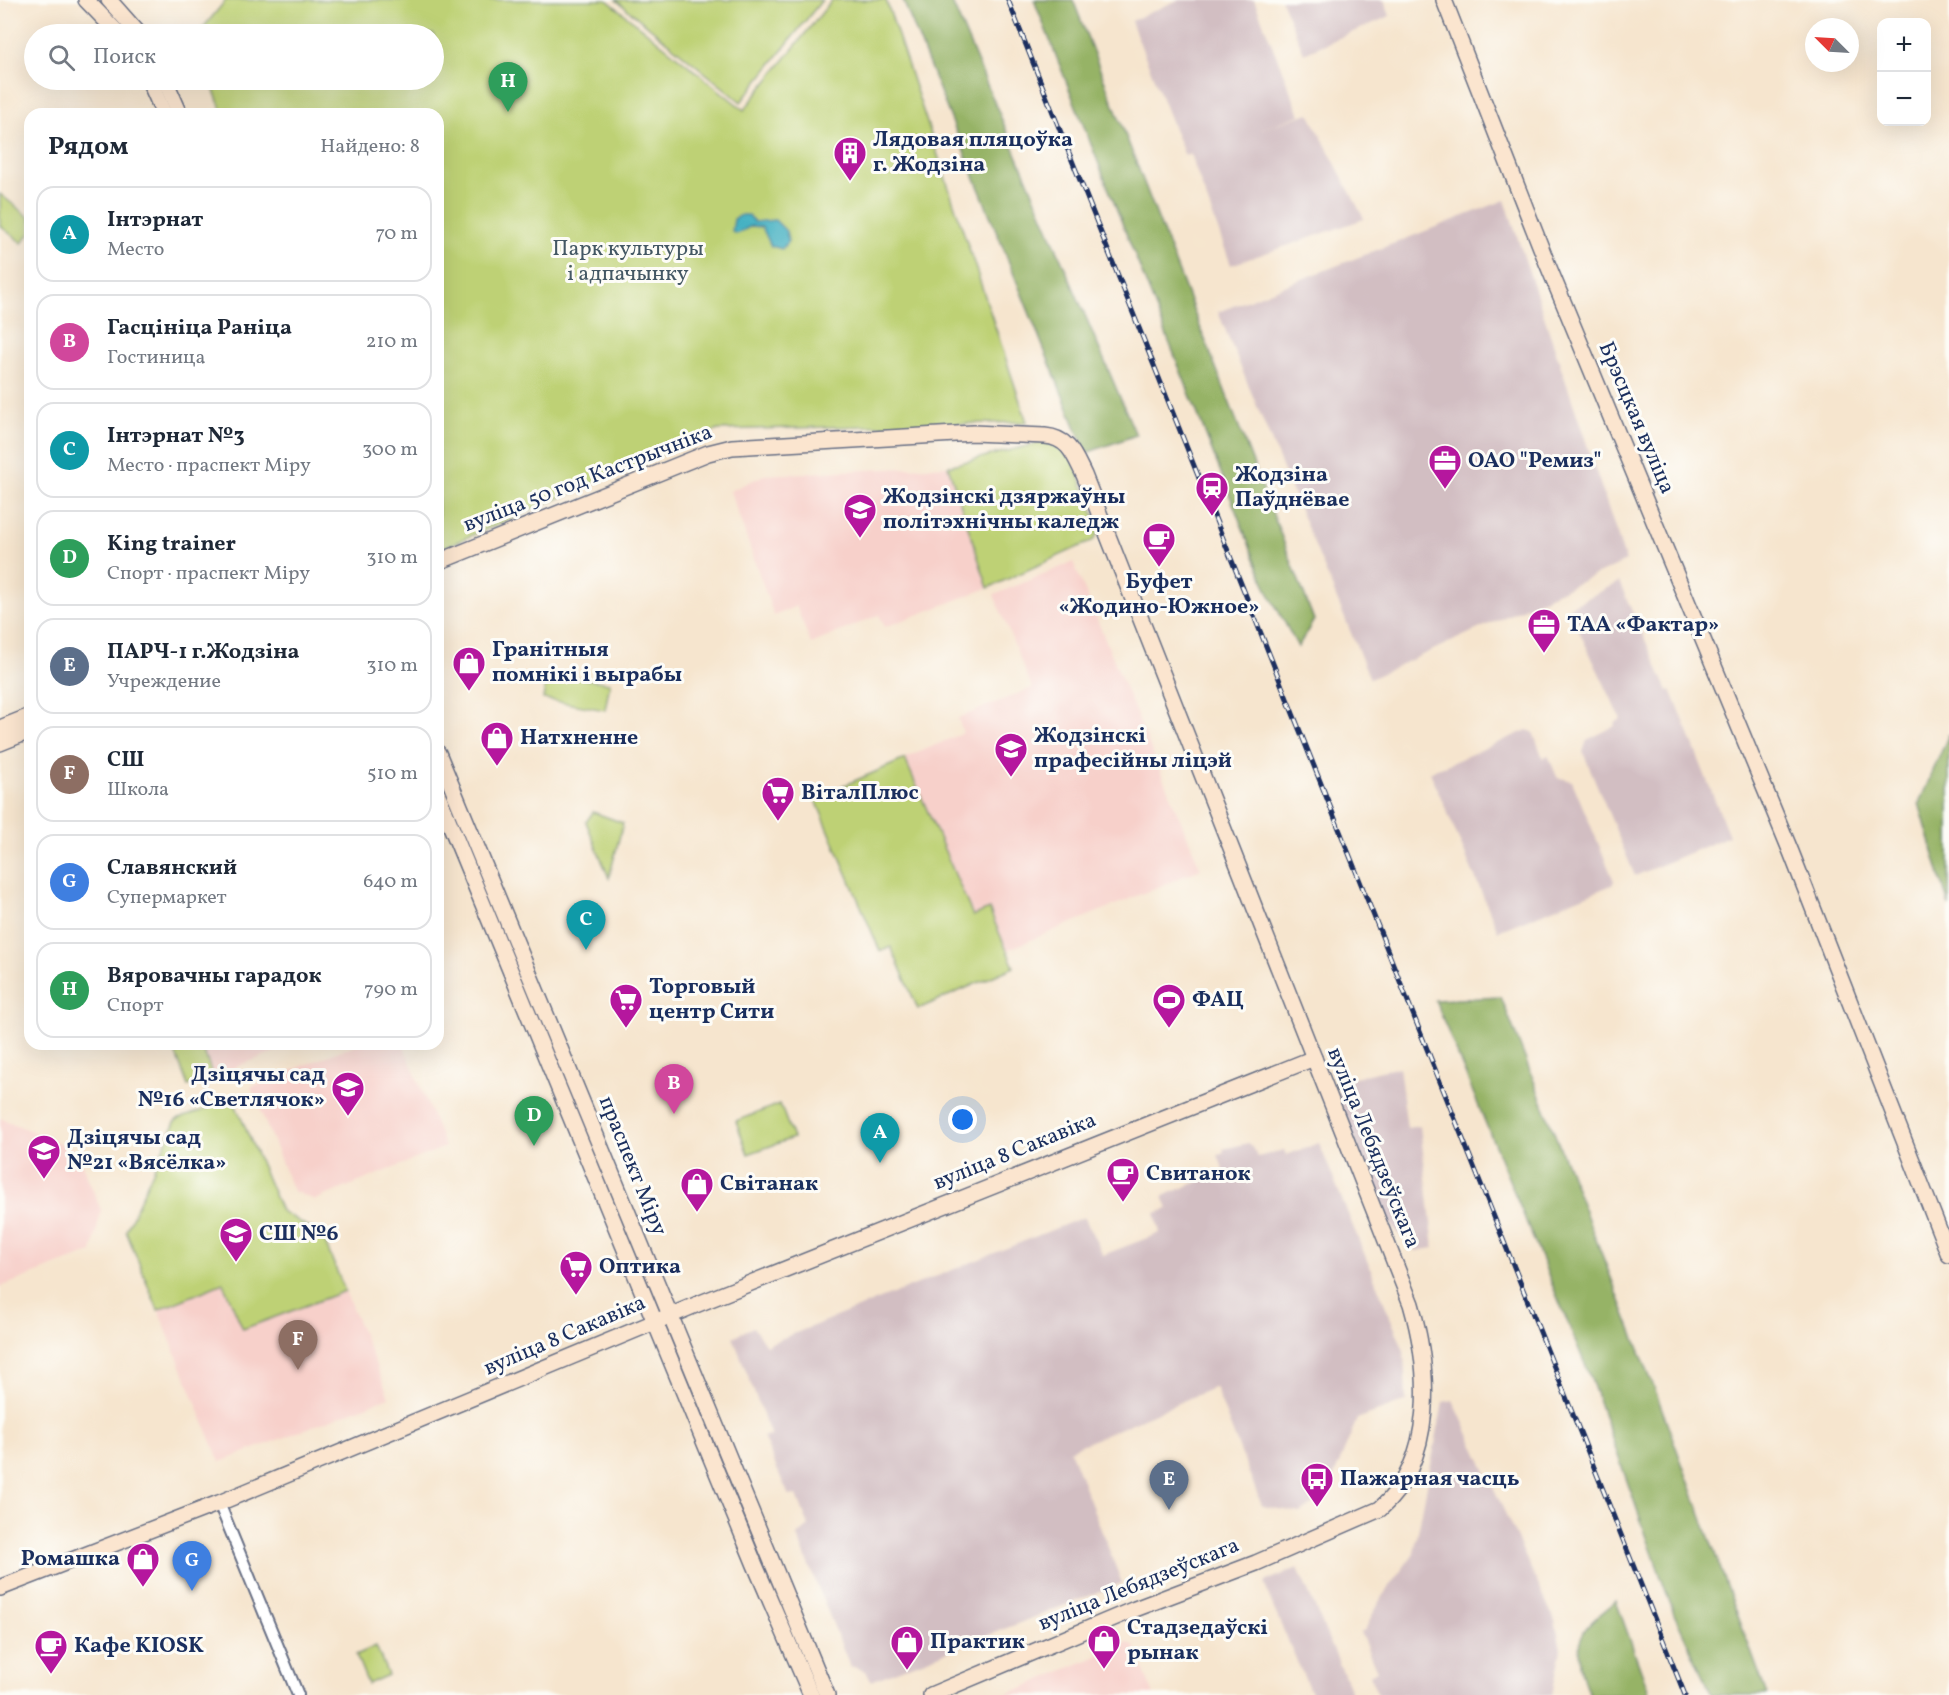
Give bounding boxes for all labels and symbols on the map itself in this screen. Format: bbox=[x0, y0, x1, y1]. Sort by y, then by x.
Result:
north arrow bbox=[1805, 18, 1859, 72]
pin: H bbox=[488, 63, 528, 112]
place label: Лядовая пляцоўка г. Жодзіна bbox=[873, 125, 1073, 181]
building icon: Лядовая пляцоўка г. Жодзіна bbox=[832, 135, 868, 182]
park label: Парк культуры і адпачынку bbox=[552, 234, 704, 290]
street label: Брэсцкая вуліца bbox=[1590, 337, 1682, 499]
street label: вуліца 50 год Кастрычніка bbox=[459, 417, 717, 541]
office icon: ОАО "Ремиз" bbox=[1427, 443, 1463, 490]
place label: ОАО "Ремиз" bbox=[1468, 446, 1602, 477]
place label: Жодзіна Паўднёвае bbox=[1235, 460, 1350, 516]
station icon: Жодзіна Паўднёвае bbox=[1194, 470, 1230, 517]
place label: Жодзінскі дзяржаўны політэхнічны каледж bbox=[883, 482, 1125, 538]
school or university icon: Жодзінскі дзяржаўны політэхнічны каледж bbox=[842, 492, 878, 539]
cafe icon: Буфет «Жодино-Южное» bbox=[1141, 521, 1177, 568]
place label: Буфет «Жодино-Южное» bbox=[1058, 567, 1260, 623]
office icon: ТАА «Фактар» bbox=[1526, 607, 1562, 654]
place label: ТАА «Фактар» bbox=[1567, 610, 1719, 641]
place label: Гранітныя помнікі і вырабы bbox=[492, 635, 682, 691]
shop icon: Гранітныя помнікі і вырабы bbox=[451, 645, 487, 692]
shop icon: Натхненне bbox=[479, 720, 515, 767]
place label: Жодзінскі прафесійны ліцэй bbox=[1034, 721, 1232, 777]
place label: Натхненне bbox=[520, 723, 638, 754]
school or university icon: Жодзінскі прафесійны ліцэй bbox=[993, 731, 1029, 778]
supermarket icon: ВіталПлюс bbox=[760, 775, 796, 822]
place label: ВіталПлюс bbox=[801, 778, 919, 809]
pin: C bbox=[566, 900, 606, 950]
place label: Торговый центр Сити bbox=[649, 972, 774, 1028]
supermarket icon: Торговый центр Сити bbox=[608, 982, 644, 1029]
sports icon: ФАЦ bbox=[1151, 982, 1187, 1029]
place label: ФАЦ bbox=[1192, 985, 1244, 1016]
street label: вуліца Лебядзеўскага bbox=[1318, 1043, 1428, 1253]
place label: Дзіцячы сад №16 «Светлячок» bbox=[138, 1060, 325, 1116]
pin: B bbox=[654, 1064, 694, 1114]
school or university icon: Дзіцячы сад №16 «Светлячок» bbox=[330, 1070, 366, 1117]
street label: праспект Міру bbox=[590, 1092, 674, 1240]
pin: D bbox=[514, 1096, 554, 1146]
street label: вуліца 8 Сакавіка bbox=[929, 1105, 1101, 1199]
your location bbox=[948, 1105, 977, 1134]
pin: A bbox=[860, 1114, 900, 1163]
place label: Дзіцячы сад №21 «Вясёлка» bbox=[67, 1123, 227, 1179]
school or university icon: Дзіцячы сад №21 «Вясёлка» bbox=[26, 1133, 62, 1180]
cafe icon: Свитанок bbox=[1105, 1156, 1141, 1203]
place label: Свитанок bbox=[1146, 1159, 1251, 1190]
shop icon: Світанак bbox=[679, 1166, 715, 1213]
place label: Світанак bbox=[720, 1169, 818, 1200]
school or university icon: СШ №6 bbox=[218, 1216, 254, 1263]
place label: СШ №6 bbox=[259, 1219, 339, 1250]
supermarket icon: Оптика bbox=[558, 1249, 594, 1296]
place label: Оптика bbox=[599, 1252, 681, 1283]
street label: вуліца 8 Сакавіка bbox=[479, 1288, 651, 1384]
pin: F bbox=[278, 1320, 318, 1370]
pin: E bbox=[1150, 1460, 1188, 1510]
bus stop icon: Пажарная часць bbox=[1299, 1461, 1335, 1508]
place label: Пажарная часць bbox=[1340, 1464, 1520, 1495]
street label: вуліца Лебядзеўскага bbox=[1034, 1530, 1244, 1640]
shop icon: Ромашка bbox=[125, 1541, 161, 1588]
pin: G bbox=[172, 1542, 212, 1591]
place label: Ромашка bbox=[21, 1544, 120, 1575]
place label: Стадзедаўскі рынак bbox=[1127, 1613, 1268, 1669]
shop icon: Стадзедаўскі рынак bbox=[1086, 1623, 1122, 1670]
shop icon: Практик bbox=[889, 1624, 925, 1671]
place label: Практик bbox=[930, 1627, 1025, 1658]
cafe icon: Кафе KIOSK bbox=[33, 1628, 69, 1675]
place label: Кафе KIOSK bbox=[74, 1631, 204, 1662]

